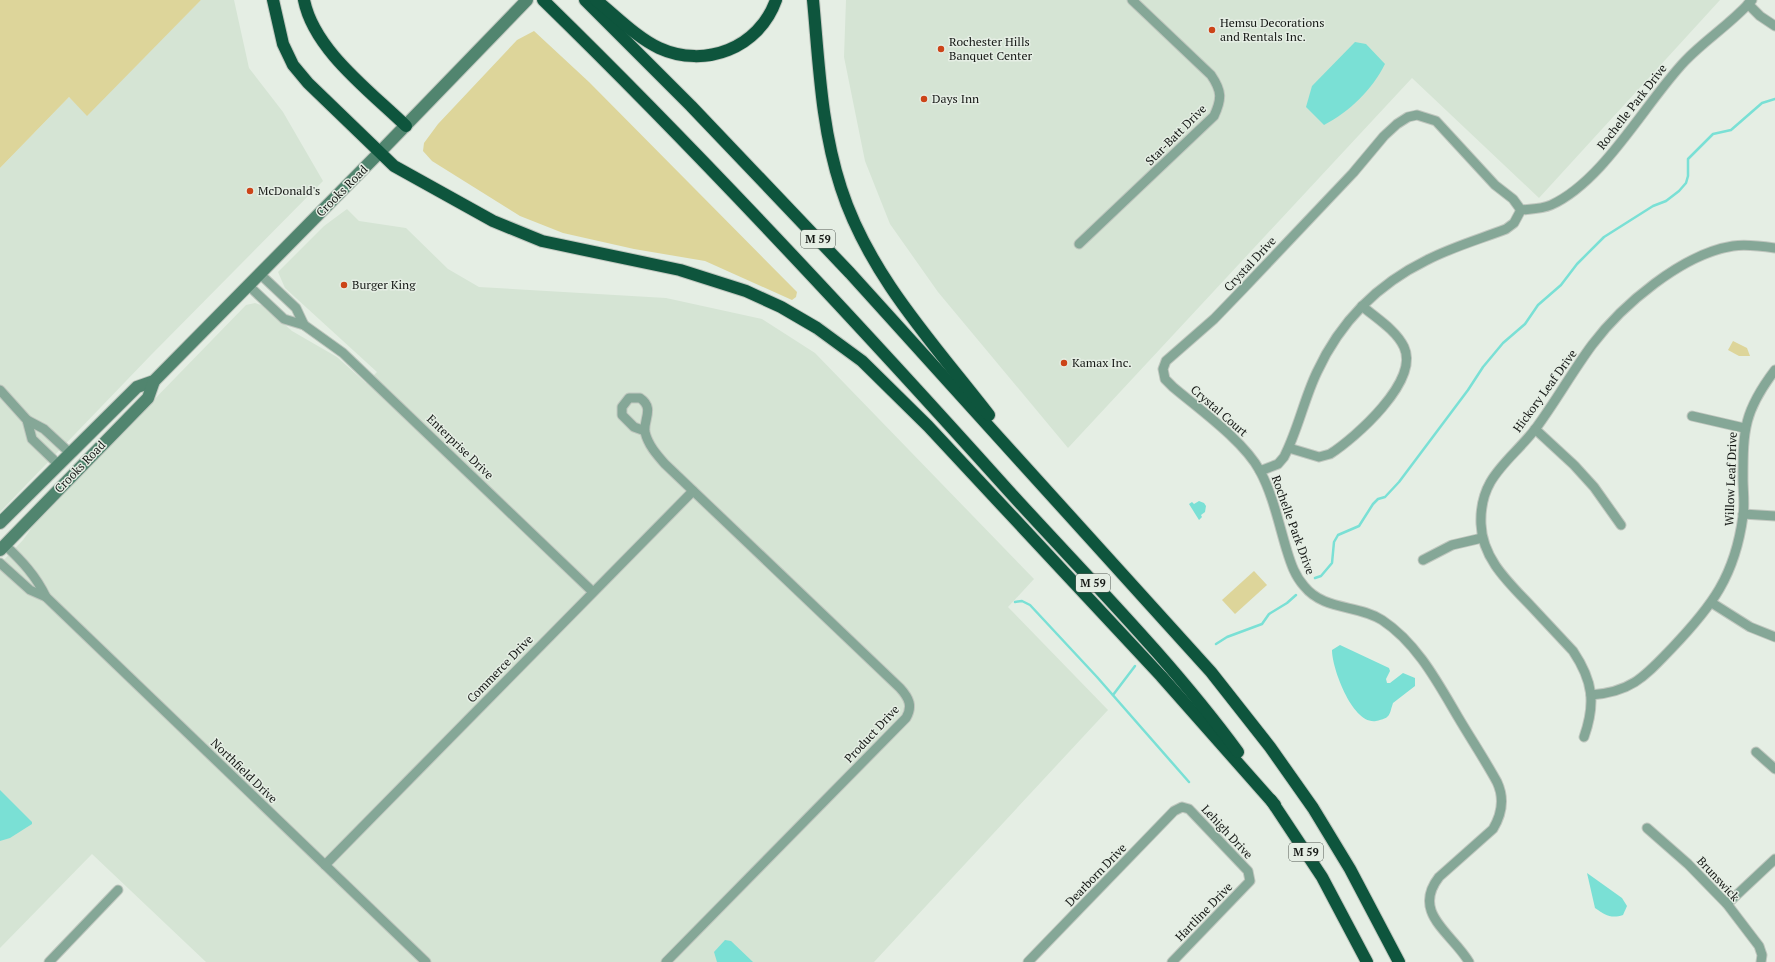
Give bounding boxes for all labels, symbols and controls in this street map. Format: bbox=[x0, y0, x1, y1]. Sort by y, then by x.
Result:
place label: Hemsu Decorations and Rentals Inc. bbox=[1220, 15, 1324, 44]
marker: Hemsu Decorations and Rentals Inc. bbox=[1207, 25, 1217, 35]
place label: Rochester Hills Banquet Center bbox=[949, 34, 1033, 63]
marker: Rochester Hills Banquet Center bbox=[936, 44, 946, 54]
street label: Rochelle Park Drive bbox=[1594, 61, 1670, 152]
place label: Days Inn bbox=[932, 91, 979, 106]
marker: Days Inn bbox=[919, 94, 929, 104]
street label: Star-Batt Drive bbox=[1142, 101, 1209, 168]
street label: Crooks Road bbox=[313, 162, 371, 220]
place label: McDonald's bbox=[258, 183, 320, 198]
marker: McDonald's bbox=[245, 186, 255, 196]
road number: M 59 bbox=[801, 230, 835, 248]
street label: Crystal Drive bbox=[1220, 233, 1279, 294]
place label: Burger King bbox=[352, 277, 416, 292]
marker: Burger King bbox=[339, 280, 349, 290]
street label: Hickory Leaf Drive bbox=[1510, 346, 1580, 435]
place label: Kamax Inc. bbox=[1072, 355, 1132, 370]
marker: Kamax Inc. bbox=[1059, 358, 1069, 368]
street label: Crystal Court bbox=[1188, 382, 1251, 440]
street label: Enterprise Drive bbox=[424, 411, 497, 482]
street label: Willow Leaf Drive bbox=[1721, 431, 1740, 526]
street label: Crooks Road bbox=[51, 437, 108, 496]
street label: Rochelle Park Drive bbox=[1269, 473, 1318, 576]
road number: M 59 bbox=[1076, 574, 1110, 592]
street label: Commerce Drive bbox=[464, 632, 536, 706]
street label: Product Drive bbox=[841, 702, 902, 766]
street label: Northfield Drive bbox=[208, 735, 281, 806]
street label: Lehigh Drive bbox=[1199, 802, 1256, 862]
street label: Dearborn Drive bbox=[1062, 840, 1129, 909]
road number: M 59 bbox=[1289, 843, 1323, 861]
street label: Brunswick bbox=[1694, 853, 1743, 905]
street label: Hartline Drive bbox=[1172, 879, 1235, 944]

